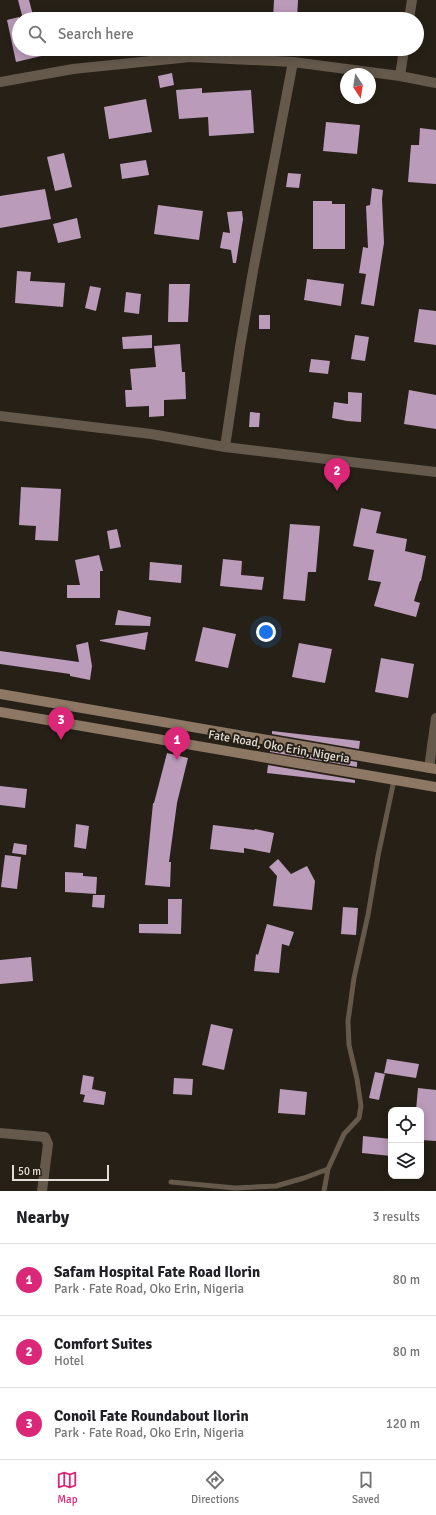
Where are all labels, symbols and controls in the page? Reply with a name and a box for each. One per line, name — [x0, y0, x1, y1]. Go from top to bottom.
search box — [12, 12, 424, 56]
icon: search — [26, 23, 48, 45]
text: Search here — [58, 25, 134, 43]
north arrow — [340, 68, 376, 104]
pin: 2 — [324, 458, 350, 491]
your location — [256, 622, 276, 642]
pin: 3 — [48, 707, 74, 740]
pin: 1 — [164, 727, 190, 760]
street label: Fate Road, Oko Erin, Nigeria — [207, 727, 351, 767]
map controls — [388, 1107, 424, 1179]
button: locate — [388, 1107, 424, 1143]
button: layers — [388, 1143, 424, 1179]
scale bar — [12, 1163, 109, 1182]
text: 50 m — [18, 1165, 41, 1178]
text: Nearby — [16, 1207, 69, 1228]
text: 3 results — [372, 1209, 420, 1225]
text: Safam Hospital Fate Road Ilorin — [54, 1263, 260, 1281]
text: 1 — [25, 1272, 33, 1288]
text: 80 m — [393, 1272, 420, 1288]
text: Park · Fate Road, Oko Erin, Nigeria — [54, 1281, 244, 1297]
text: Comfort Suites — [54, 1335, 152, 1353]
text: 2 — [25, 1344, 33, 1360]
text: 80 m — [393, 1344, 420, 1360]
text: Hotel — [54, 1353, 84, 1369]
text: Conoil Fate Roundabout Ilorin — [54, 1407, 249, 1425]
text: 3 — [25, 1416, 33, 1432]
text: 120 m — [386, 1416, 420, 1432]
text: Park · Fate Road, Oko Erin, Nigeria — [54, 1425, 244, 1441]
tab: Map — [56, 1469, 78, 1506]
tab: Directions — [191, 1469, 239, 1506]
tab: Saved — [352, 1469, 380, 1506]

